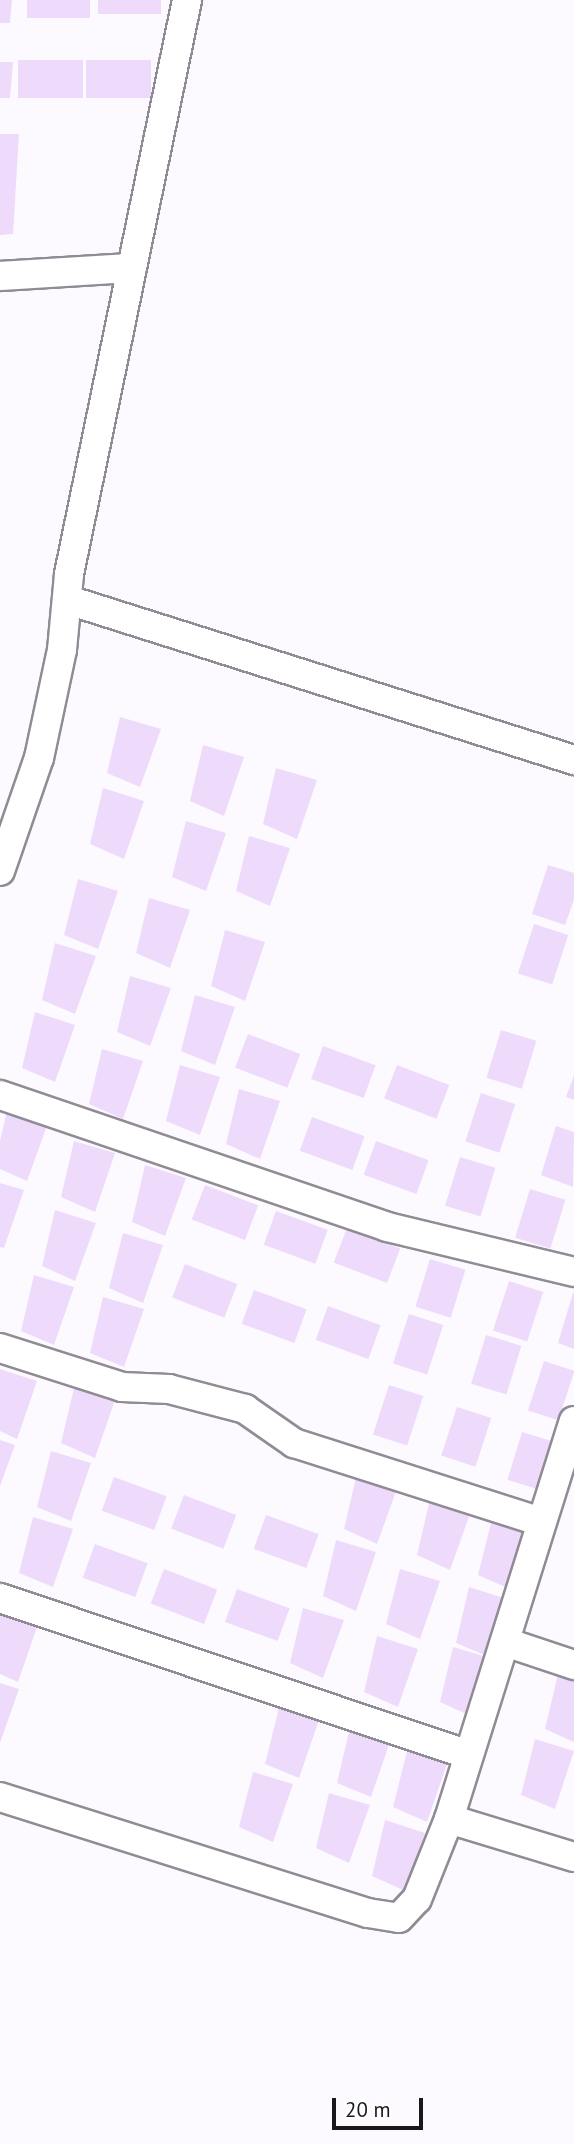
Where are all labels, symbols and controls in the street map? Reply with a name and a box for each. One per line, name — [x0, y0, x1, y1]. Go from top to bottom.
scale bar — [336, 2084, 427, 2128]
text: 20 m — [345, 2096, 391, 2123]

